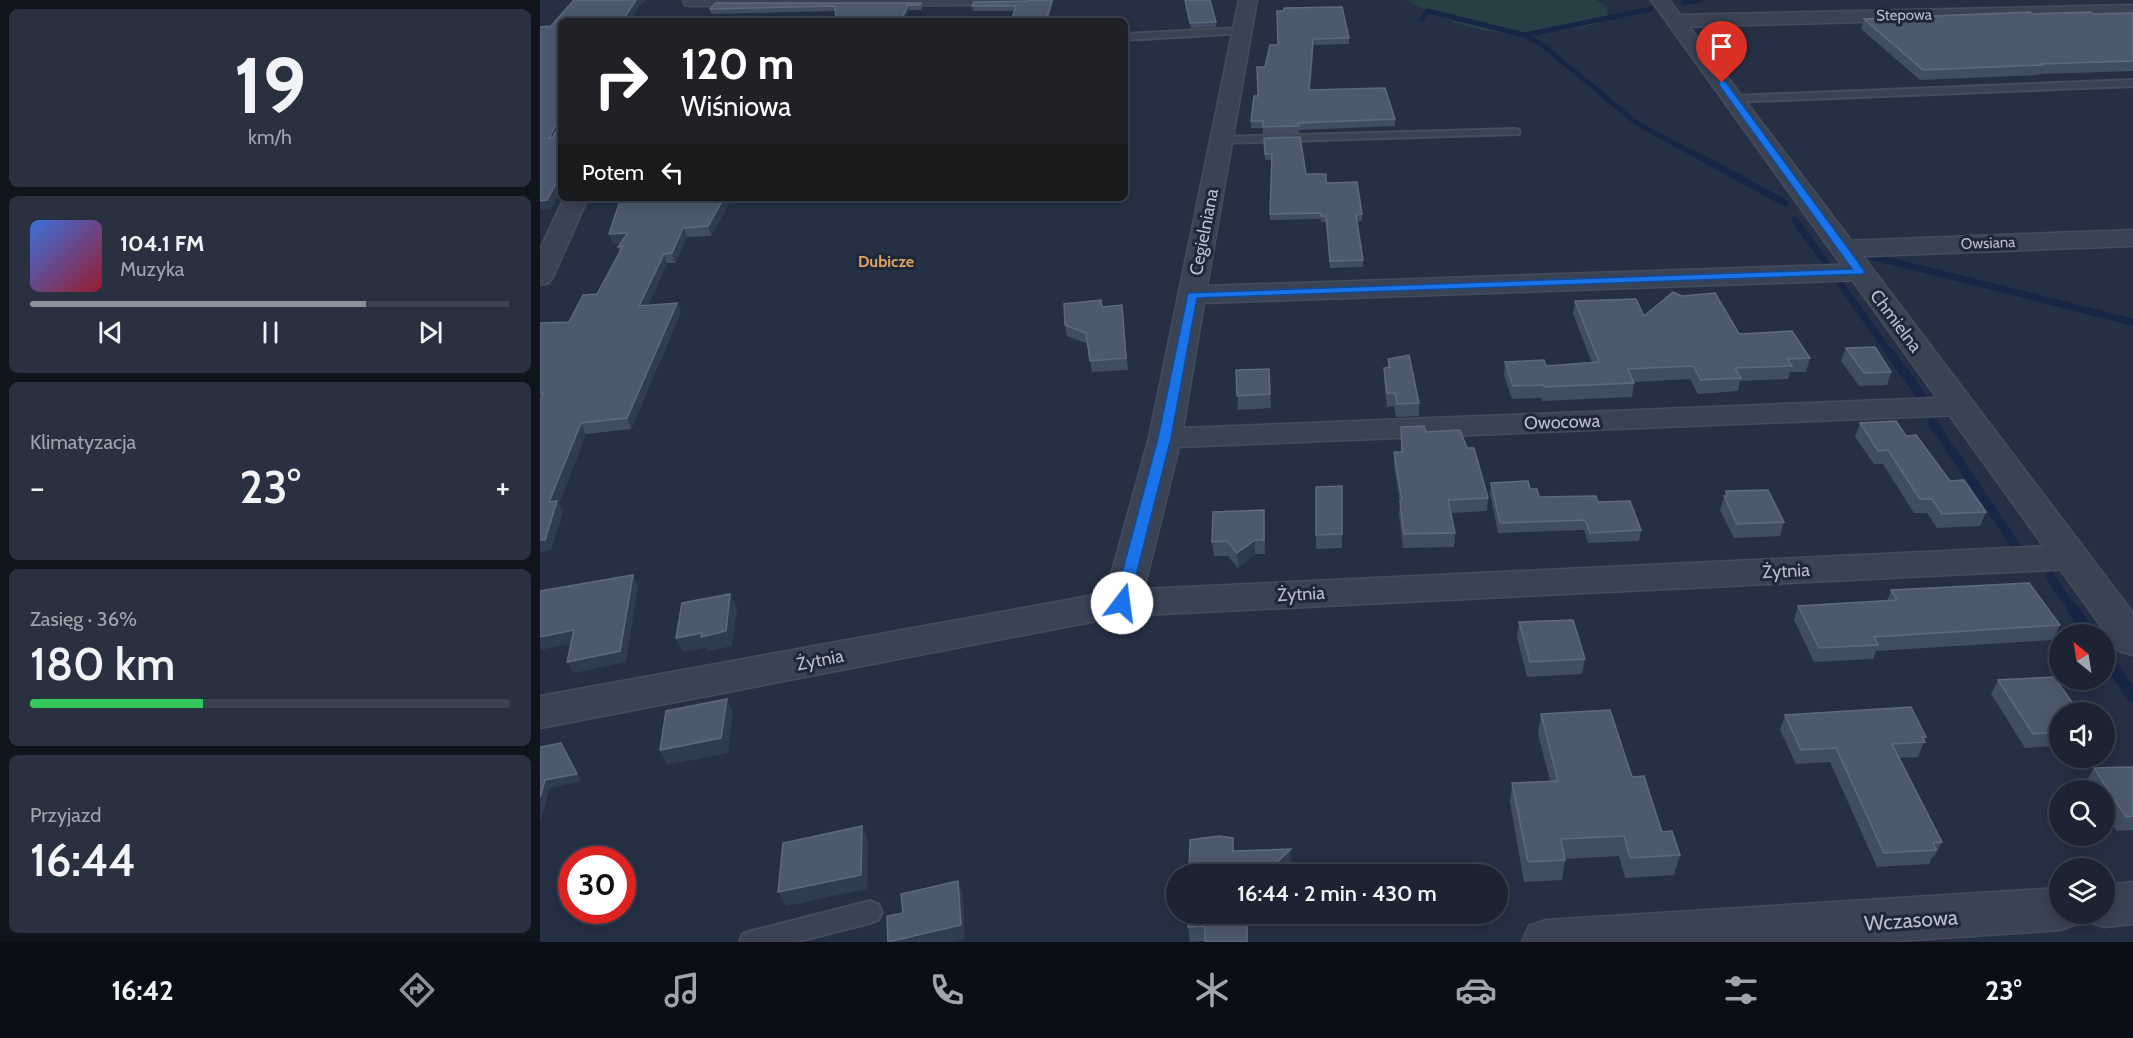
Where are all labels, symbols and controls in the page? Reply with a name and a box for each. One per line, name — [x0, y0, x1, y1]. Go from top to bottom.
street label: Stepowa — [1876, 6, 1933, 24]
pin — [1696, 21, 1747, 83]
icon: arrive — [1705, 30, 1738, 63]
text: 19 — [234, 38, 306, 133]
text: 120 m — [681, 38, 794, 90]
icon: right — [582, 42, 660, 120]
text: Wiśniowa — [681, 90, 791, 123]
text: km/h — [248, 125, 292, 149]
icon: left — [656, 156, 689, 189]
text: Potem — [582, 159, 644, 186]
street label: Cegielniana — [1185, 186, 1223, 277]
text: 104.1 FM — [120, 230, 204, 257]
street label: Owsiana — [1960, 233, 2016, 253]
district label: Dubicze — [858, 252, 914, 271]
text: Muzyka — [120, 257, 184, 281]
street label: Chmielna — [1865, 285, 1927, 357]
icon: previous — [94, 316, 127, 349]
icon: pause — [254, 316, 287, 349]
icon: next — [414, 316, 447, 349]
street label: Owocowa — [1524, 410, 1601, 434]
text: Klimatyzacja — [30, 430, 136, 454]
text: 23° — [239, 460, 301, 514]
text: − — [30, 467, 45, 507]
text: + — [495, 467, 510, 507]
street label: Żytnia — [1762, 559, 1811, 583]
position arrow — [1090, 571, 1154, 635]
street label: Żytnia — [1277, 582, 1326, 606]
text: Zasięg · 36% — [30, 607, 137, 631]
north arrow — [2049, 624, 2115, 690]
map controls — [2049, 624, 2115, 924]
text: 180 km — [30, 637, 175, 691]
street label: Żytnia — [795, 645, 846, 675]
button: sound — [2049, 702, 2115, 768]
button: search — [2049, 780, 2115, 846]
text: Przyjazd — [30, 803, 101, 827]
text: 16:44 — [30, 833, 136, 887]
speed limit sign: 30 — [558, 846, 636, 924]
button: layers — [2049, 858, 2115, 924]
text: 16:44 · 2 min · 430 m — [1237, 880, 1437, 907]
street label: Wczasowa — [1863, 904, 1959, 936]
icon: directions — [396, 969, 438, 1011]
icon: music — [661, 969, 703, 1011]
icon: phone — [926, 969, 968, 1011]
icon: climate — [1191, 969, 1233, 1011]
icon: car — [1455, 969, 1497, 1011]
icon: filters — [1720, 969, 1762, 1011]
text: 16:42 — [111, 974, 174, 1007]
text: 23° — [1985, 974, 2022, 1007]

